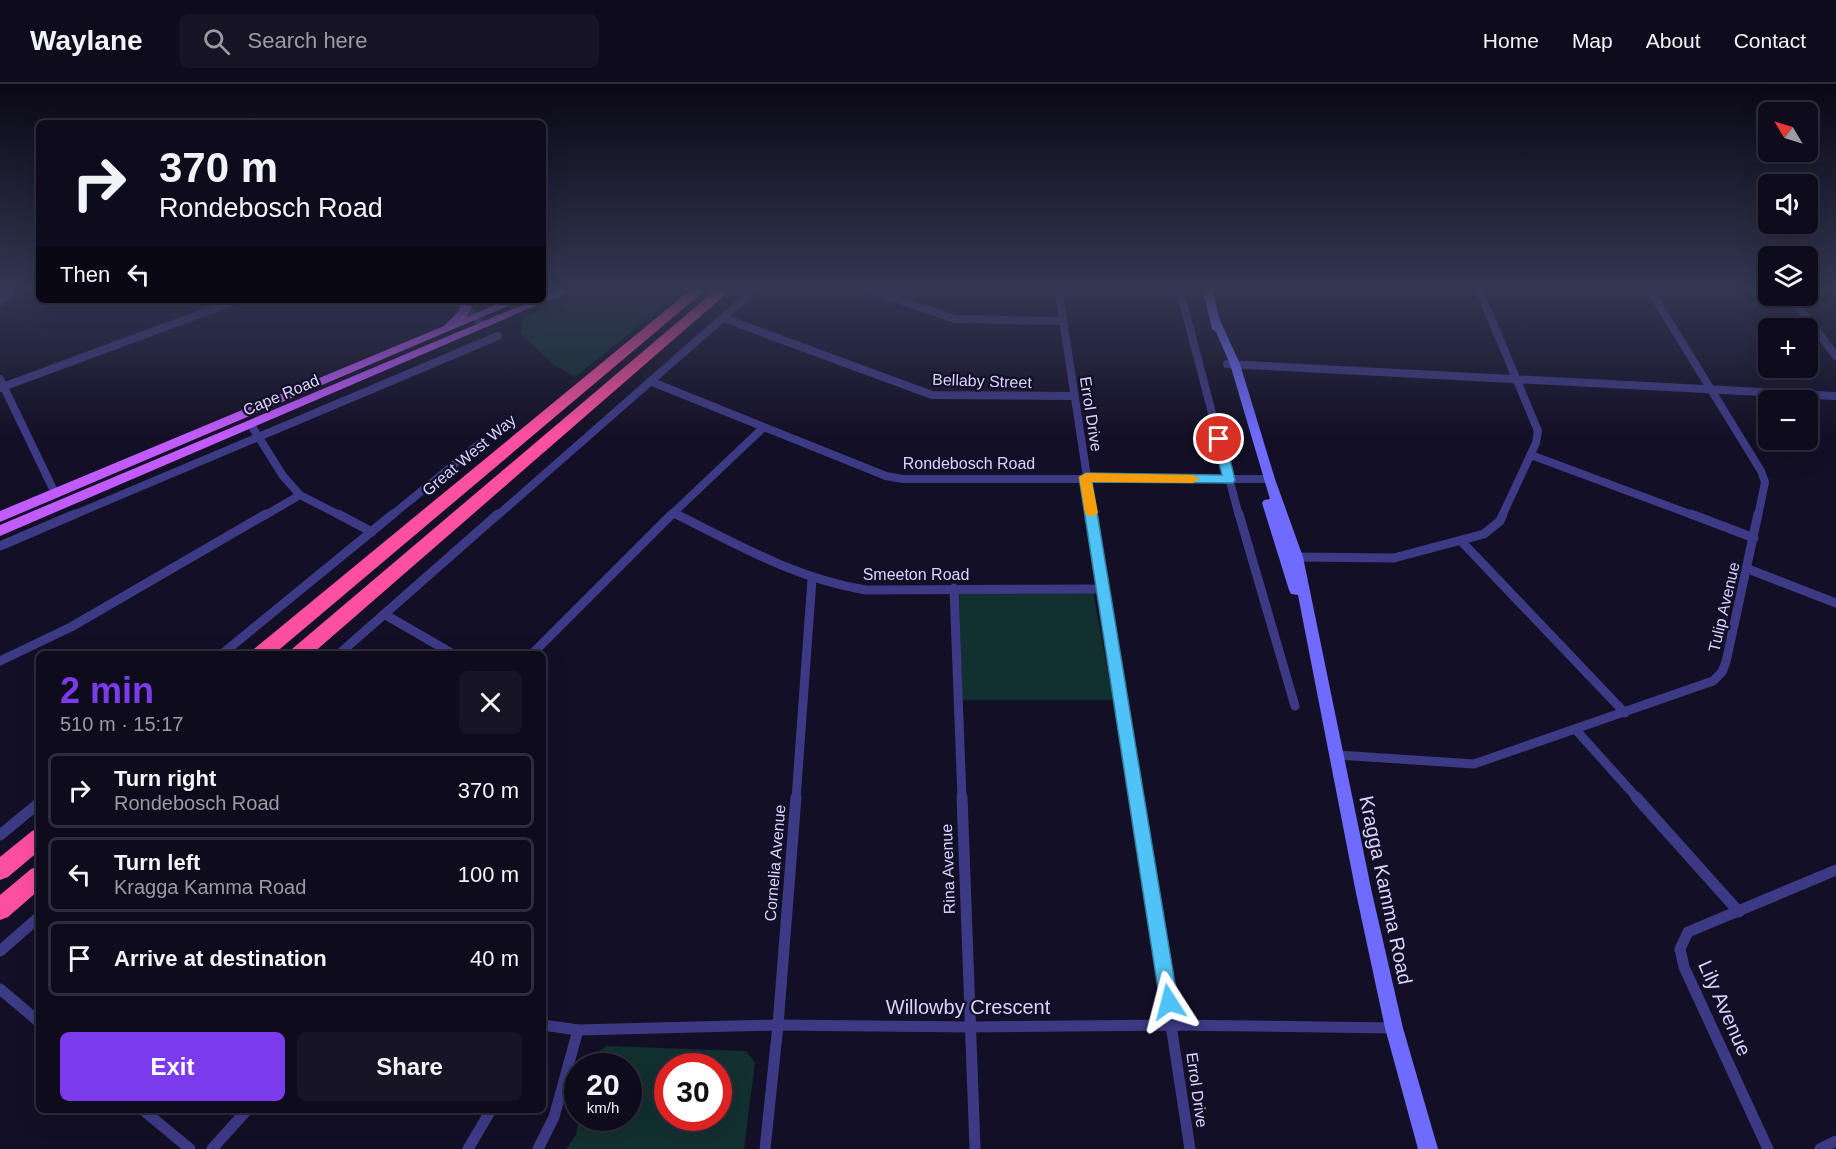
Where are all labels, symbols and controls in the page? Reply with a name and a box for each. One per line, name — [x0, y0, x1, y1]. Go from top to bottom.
search box — [179, 14, 599, 68]
text: Waylane — [30, 25, 143, 56]
icon: search — [200, 25, 233, 58]
text: Search here — [248, 28, 367, 53]
text: Home — [1483, 29, 1539, 52]
text: Map — [1572, 29, 1613, 52]
text: About — [1646, 29, 1701, 52]
text: Contact — [1734, 29, 1806, 52]
north arrow — [1758, 102, 1818, 162]
map controls — [1758, 102, 1818, 450]
icon: right — [60, 144, 138, 222]
text: 370 m — [159, 144, 278, 191]
button: sound — [1758, 174, 1818, 234]
text: Rondebosch Road — [159, 193, 383, 223]
button: layers — [1758, 246, 1818, 306]
icon: left — [122, 258, 155, 291]
text: Then — [60, 262, 110, 287]
button: + — [1758, 318, 1818, 378]
street label: Cape Road — [240, 371, 322, 419]
street label: Bellaby Street — [932, 371, 1033, 391]
street label: Errol Drive — [1077, 375, 1105, 453]
button: − — [1758, 390, 1818, 450]
street label: Great West Way — [419, 411, 519, 499]
pin — [1193, 413, 1244, 464]
icon: arrive — [1202, 422, 1235, 455]
street label: Rondebosch Road — [903, 455, 1035, 472]
street label: Tulip Avenue — [1705, 560, 1743, 654]
street label: Smeeton Road — [863, 566, 969, 583]
text: 2 min — [60, 670, 154, 711]
button: close — [459, 671, 522, 734]
text: 510 m · 15:17 — [60, 713, 183, 735]
text: Turn right — [114, 766, 216, 791]
icon: right — [63, 774, 96, 807]
text: 370 m — [458, 778, 519, 803]
text: Rondebosch Road — [114, 792, 280, 814]
street label: Kragga Kamma Road — [1355, 794, 1417, 986]
street label: Cornelia Avenue — [761, 804, 789, 922]
street label: Rina Avenue — [938, 823, 958, 914]
text: Turn left — [114, 850, 200, 875]
icon: left — [63, 858, 96, 891]
text: 100 m — [458, 862, 519, 887]
text: Kragga Kamma Road — [114, 876, 306, 898]
icon: arrive — [63, 942, 96, 975]
text: Arrive at destination — [114, 946, 327, 971]
text: 40 m — [470, 946, 519, 971]
street label: Lily Avenue — [1694, 957, 1756, 1059]
position arrow — [1137, 970, 1201, 1034]
street label: Willowby Crescent — [886, 996, 1051, 1018]
button: Exit — [60, 1032, 285, 1101]
button: Share — [297, 1032, 522, 1101]
street label: Errol Drive — [1183, 1051, 1211, 1129]
speed limit sign: 30 — [654, 1053, 732, 1131]
text: 20 — [586, 1068, 620, 1101]
text: km/h — [587, 1099, 619, 1116]

